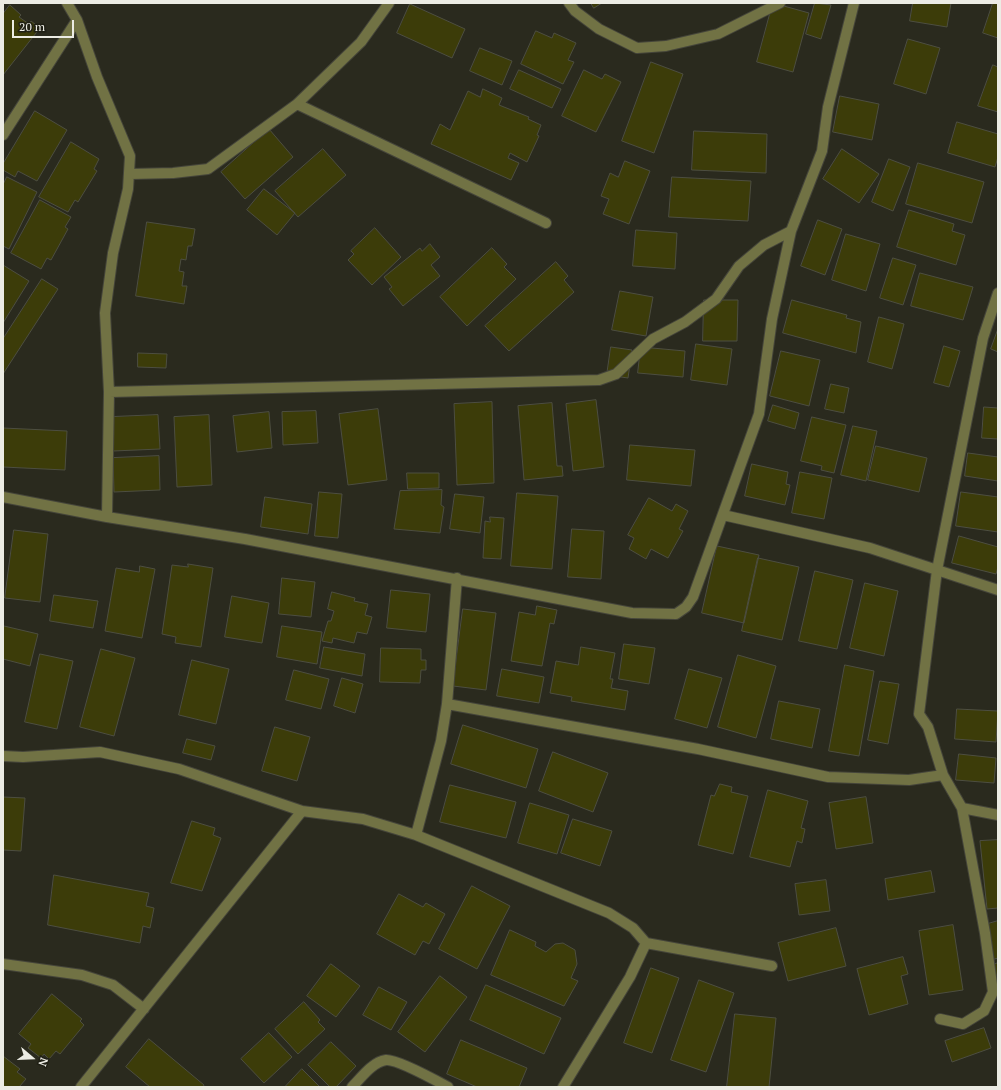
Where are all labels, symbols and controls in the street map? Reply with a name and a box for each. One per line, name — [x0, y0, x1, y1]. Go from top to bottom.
scale bar — [14, 12, 76, 38]
text: 20 m — [19, 19, 45, 34]
north arrow — [12, 1038, 52, 1078]
text: N — [35, 1056, 51, 1068]

